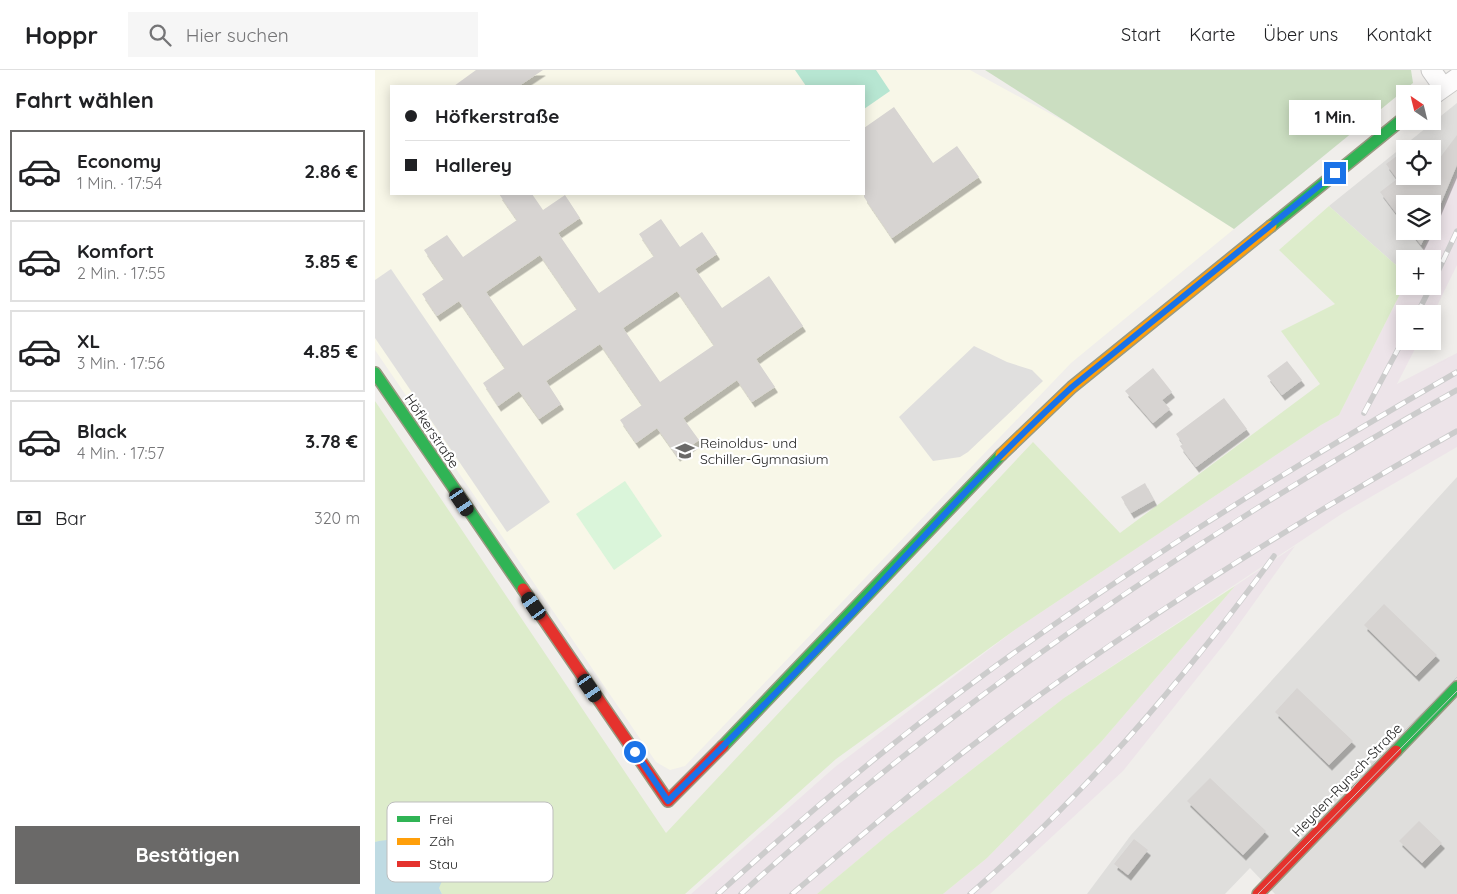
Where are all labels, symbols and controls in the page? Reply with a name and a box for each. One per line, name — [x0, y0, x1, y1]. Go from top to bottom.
search box — [128, 12, 478, 57]
text: Hoppr — [25, 20, 98, 50]
icon: search — [146, 21, 174, 49]
text: Hier suchen — [186, 23, 289, 47]
text: Start — [1121, 23, 1161, 46]
text: Karte — [1189, 23, 1235, 46]
text: Über uns — [1263, 23, 1338, 46]
text: Kontakt — [1366, 23, 1432, 46]
north arrow — [1396, 85, 1441, 130]
map controls — [1396, 85, 1441, 350]
text: Fahrt wählen — [15, 86, 154, 114]
callout: 1 Min. — [1289, 101, 1381, 136]
text: Höfkerstraße — [435, 104, 559, 128]
text: 1 Min. — [1314, 107, 1356, 127]
button: locate — [1396, 140, 1441, 185]
icon: car — [17, 149, 62, 194]
text: Economy — [77, 149, 161, 173]
text: Hallerey — [435, 153, 512, 177]
text: 2.86 € — [304, 159, 358, 183]
route end — [1324, 162, 1346, 184]
text: 1 Min. · 17:54 — [77, 173, 162, 193]
button: layers — [1396, 195, 1441, 240]
icon: car — [17, 239, 62, 284]
text: Komfort — [77, 239, 154, 263]
text: 3.85 € — [304, 249, 358, 273]
button: + — [1396, 250, 1441, 295]
text: 2 Min. · 17:55 — [77, 263, 165, 283]
button: − — [1396, 305, 1441, 350]
icon: car — [17, 329, 62, 374]
text: XL — [77, 329, 100, 353]
text: 4.85 € — [304, 339, 358, 363]
text: 3 Min. · 17:56 — [77, 353, 165, 373]
street label: Höfkerstraße — [401, 391, 463, 472]
icon: car — [17, 419, 62, 464]
text: Black — [77, 419, 127, 443]
text: 3.78 € — [305, 429, 358, 453]
place label: Reinoldus- und Schiller-Gymnasium — [700, 434, 828, 468]
school or university icon: Reinoldus- und Schiller-Gymnasium — [674, 440, 696, 462]
text: 4 Min. · 17:57 — [77, 443, 165, 463]
car — [447, 485, 476, 519]
icon: cash — [15, 504, 43, 532]
text: Bar — [55, 506, 86, 530]
text: 320 m — [314, 508, 360, 528]
car — [519, 589, 548, 623]
car — [575, 671, 604, 705]
street label: Heyden-Rynsch-Straße — [1288, 719, 1406, 841]
route start — [624, 741, 646, 763]
legend — [387, 802, 553, 882]
text: Frei — [429, 810, 453, 828]
button: Bestätigen — [15, 826, 360, 884]
text: Zäh — [429, 832, 454, 850]
text: Stau — [429, 855, 458, 873]

